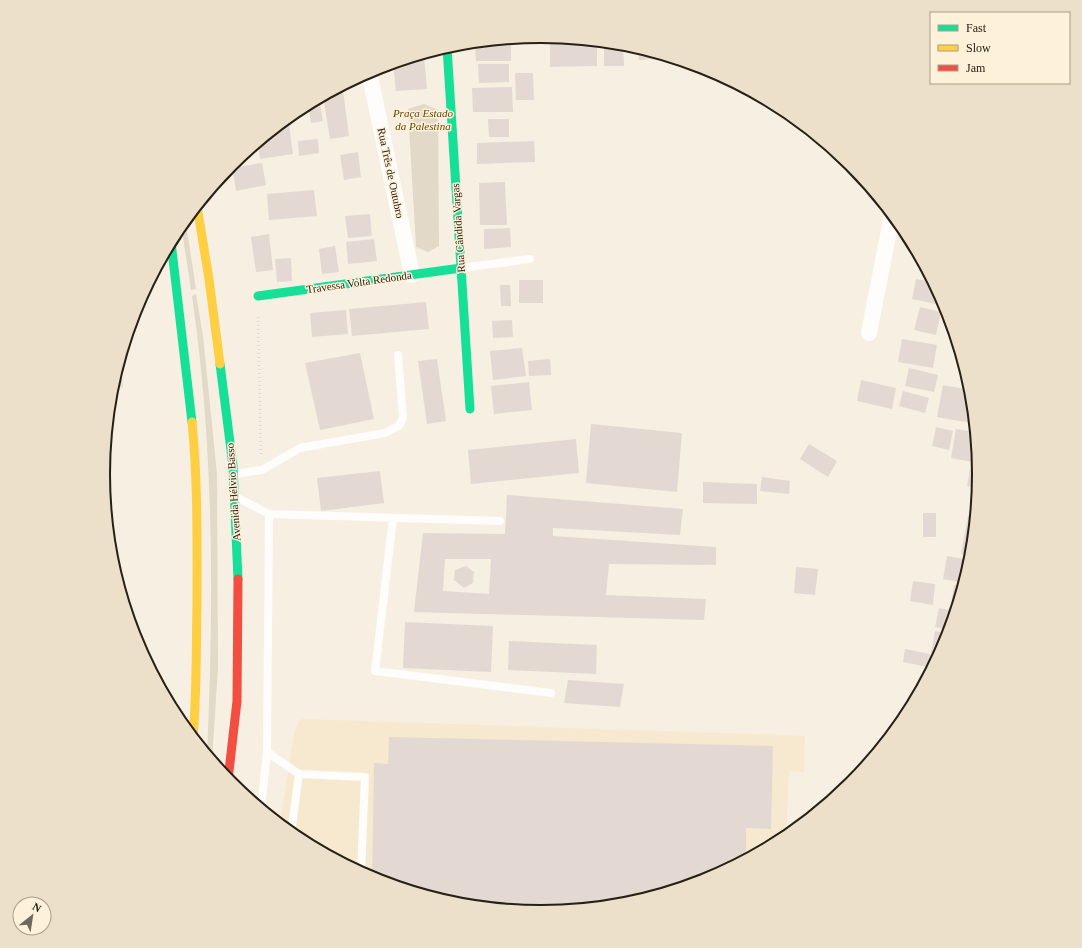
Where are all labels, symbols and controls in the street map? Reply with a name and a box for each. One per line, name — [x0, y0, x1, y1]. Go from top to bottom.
legend — [930, 12, 1070, 84]
text: Fast — [966, 21, 987, 35]
text: Slow — [966, 41, 991, 55]
text: Jam — [966, 61, 986, 75]
park label: Praça Estado da Palestina — [392, 107, 454, 132]
street label: Rua Três de Outubro — [376, 127, 407, 220]
street label: Rua Cândida Vargas — [449, 183, 467, 273]
street label: Travessa Volta Redonda — [306, 269, 412, 295]
street label: Avenida Hélvio Basso — [224, 442, 242, 541]
north arrow — [12, 896, 52, 936]
text: N — [31, 900, 43, 915]

